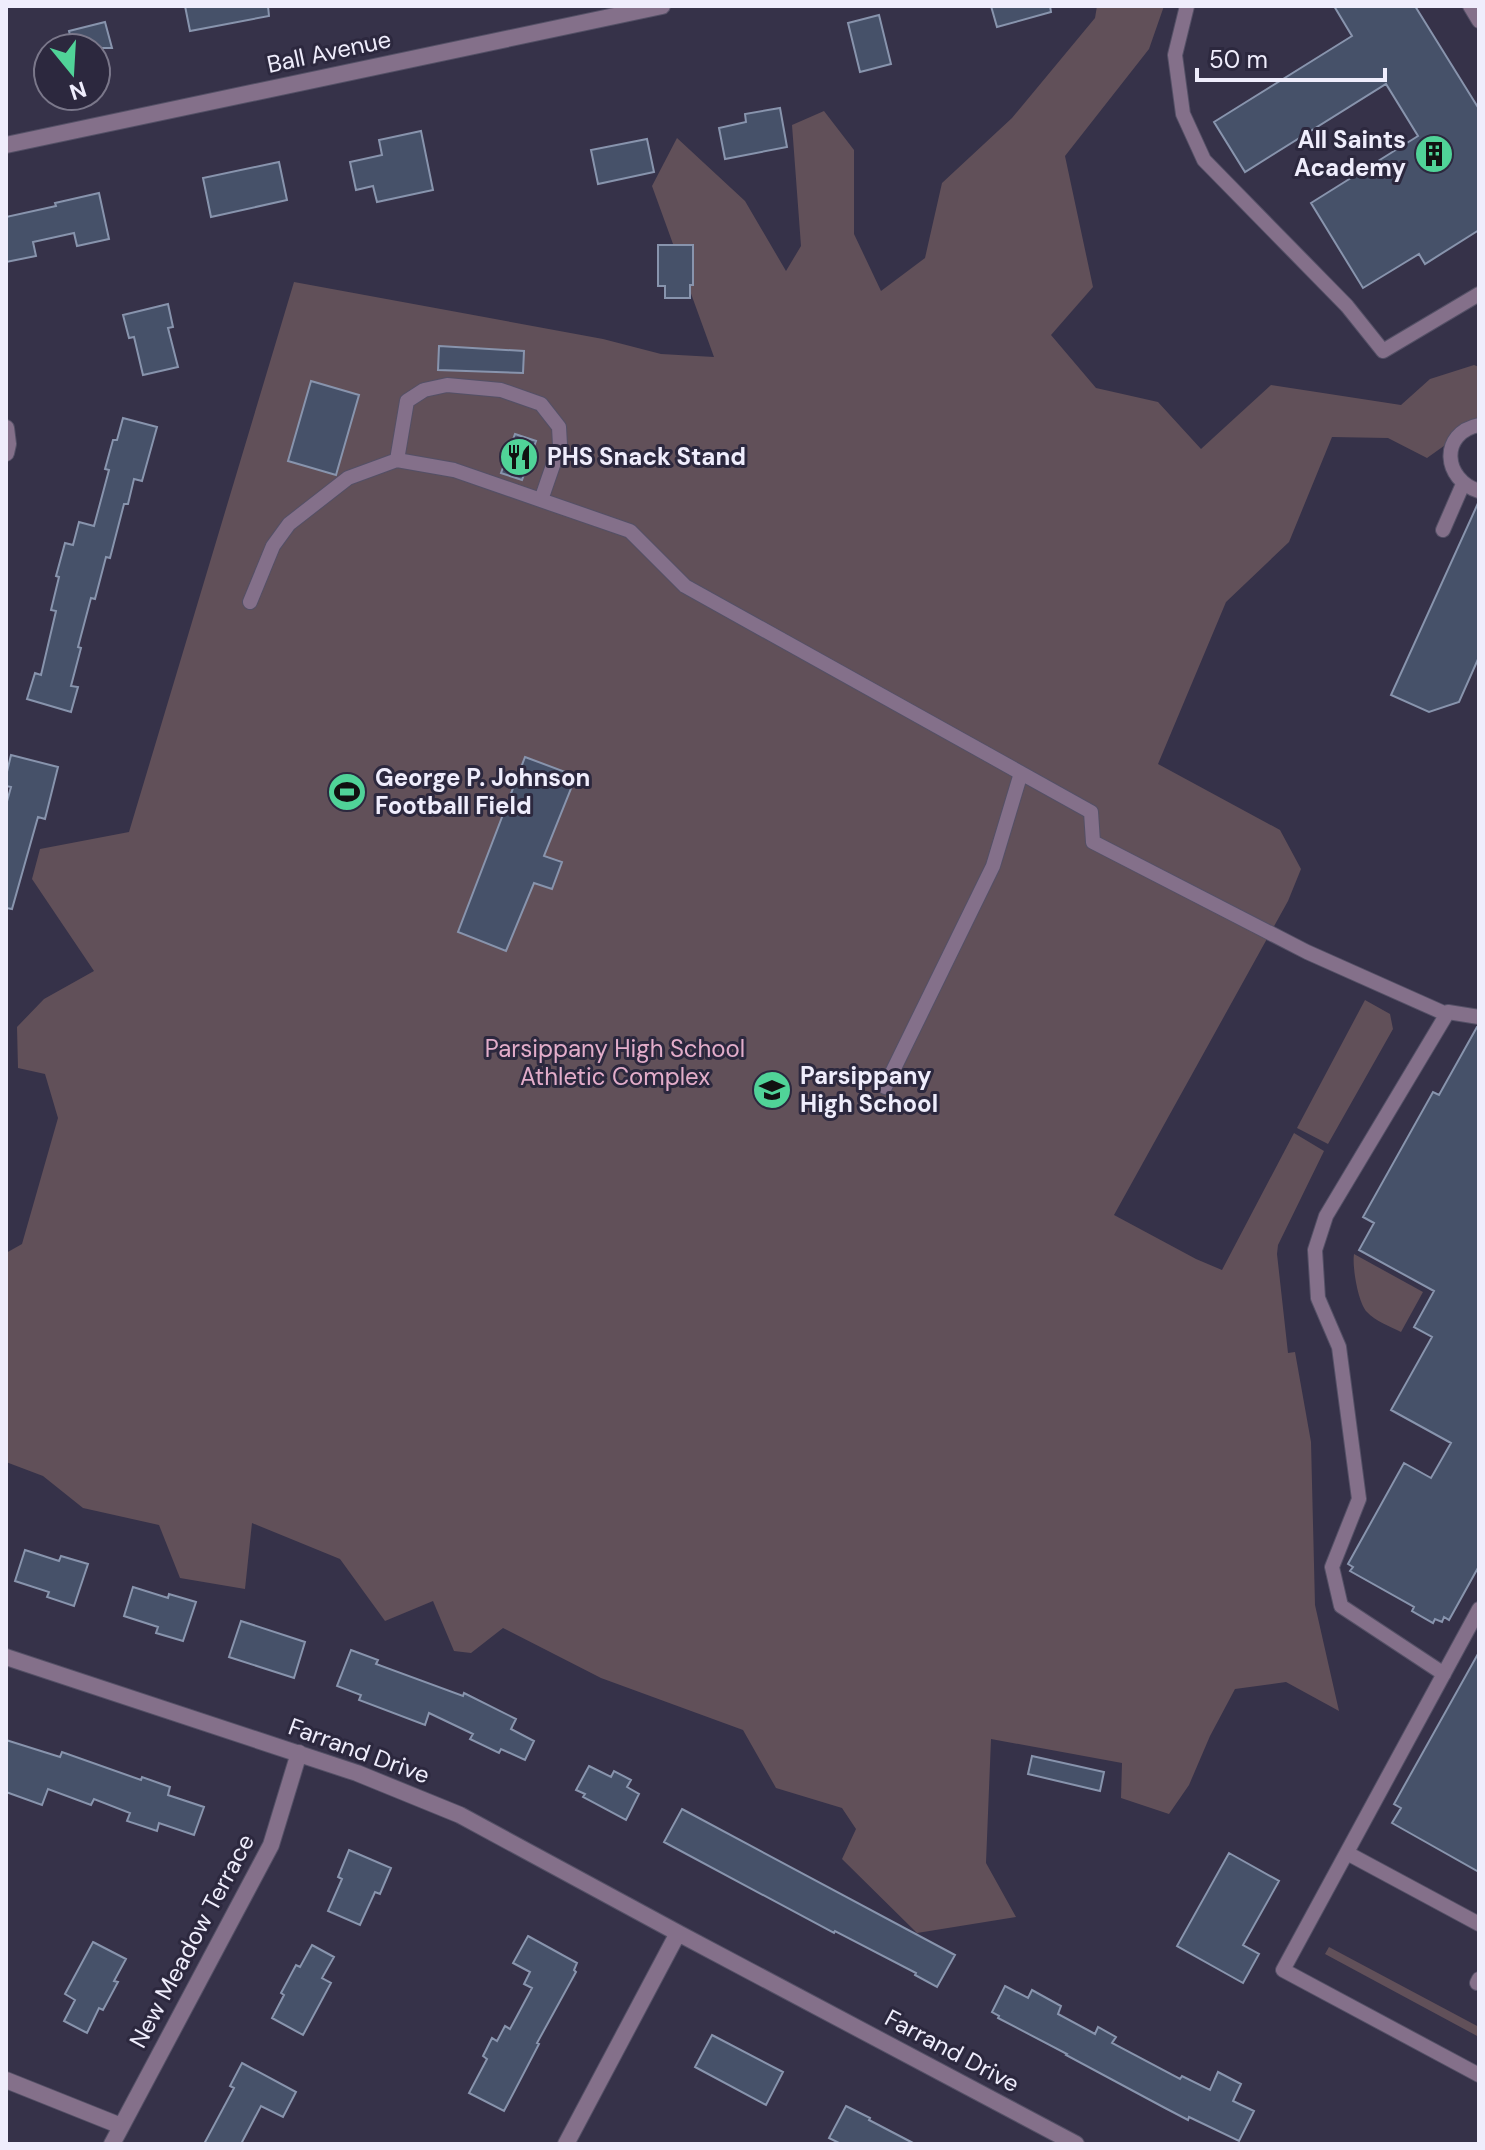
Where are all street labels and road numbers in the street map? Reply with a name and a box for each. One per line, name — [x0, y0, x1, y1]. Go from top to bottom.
street label: Ball Avenue — [264, 23, 394, 80]
street label: Farrand Drive — [284, 1711, 434, 1790]
street label: New Meadow Terrace — [122, 1828, 261, 2053]
street label: Farrand Drive — [880, 2002, 1025, 2099]

